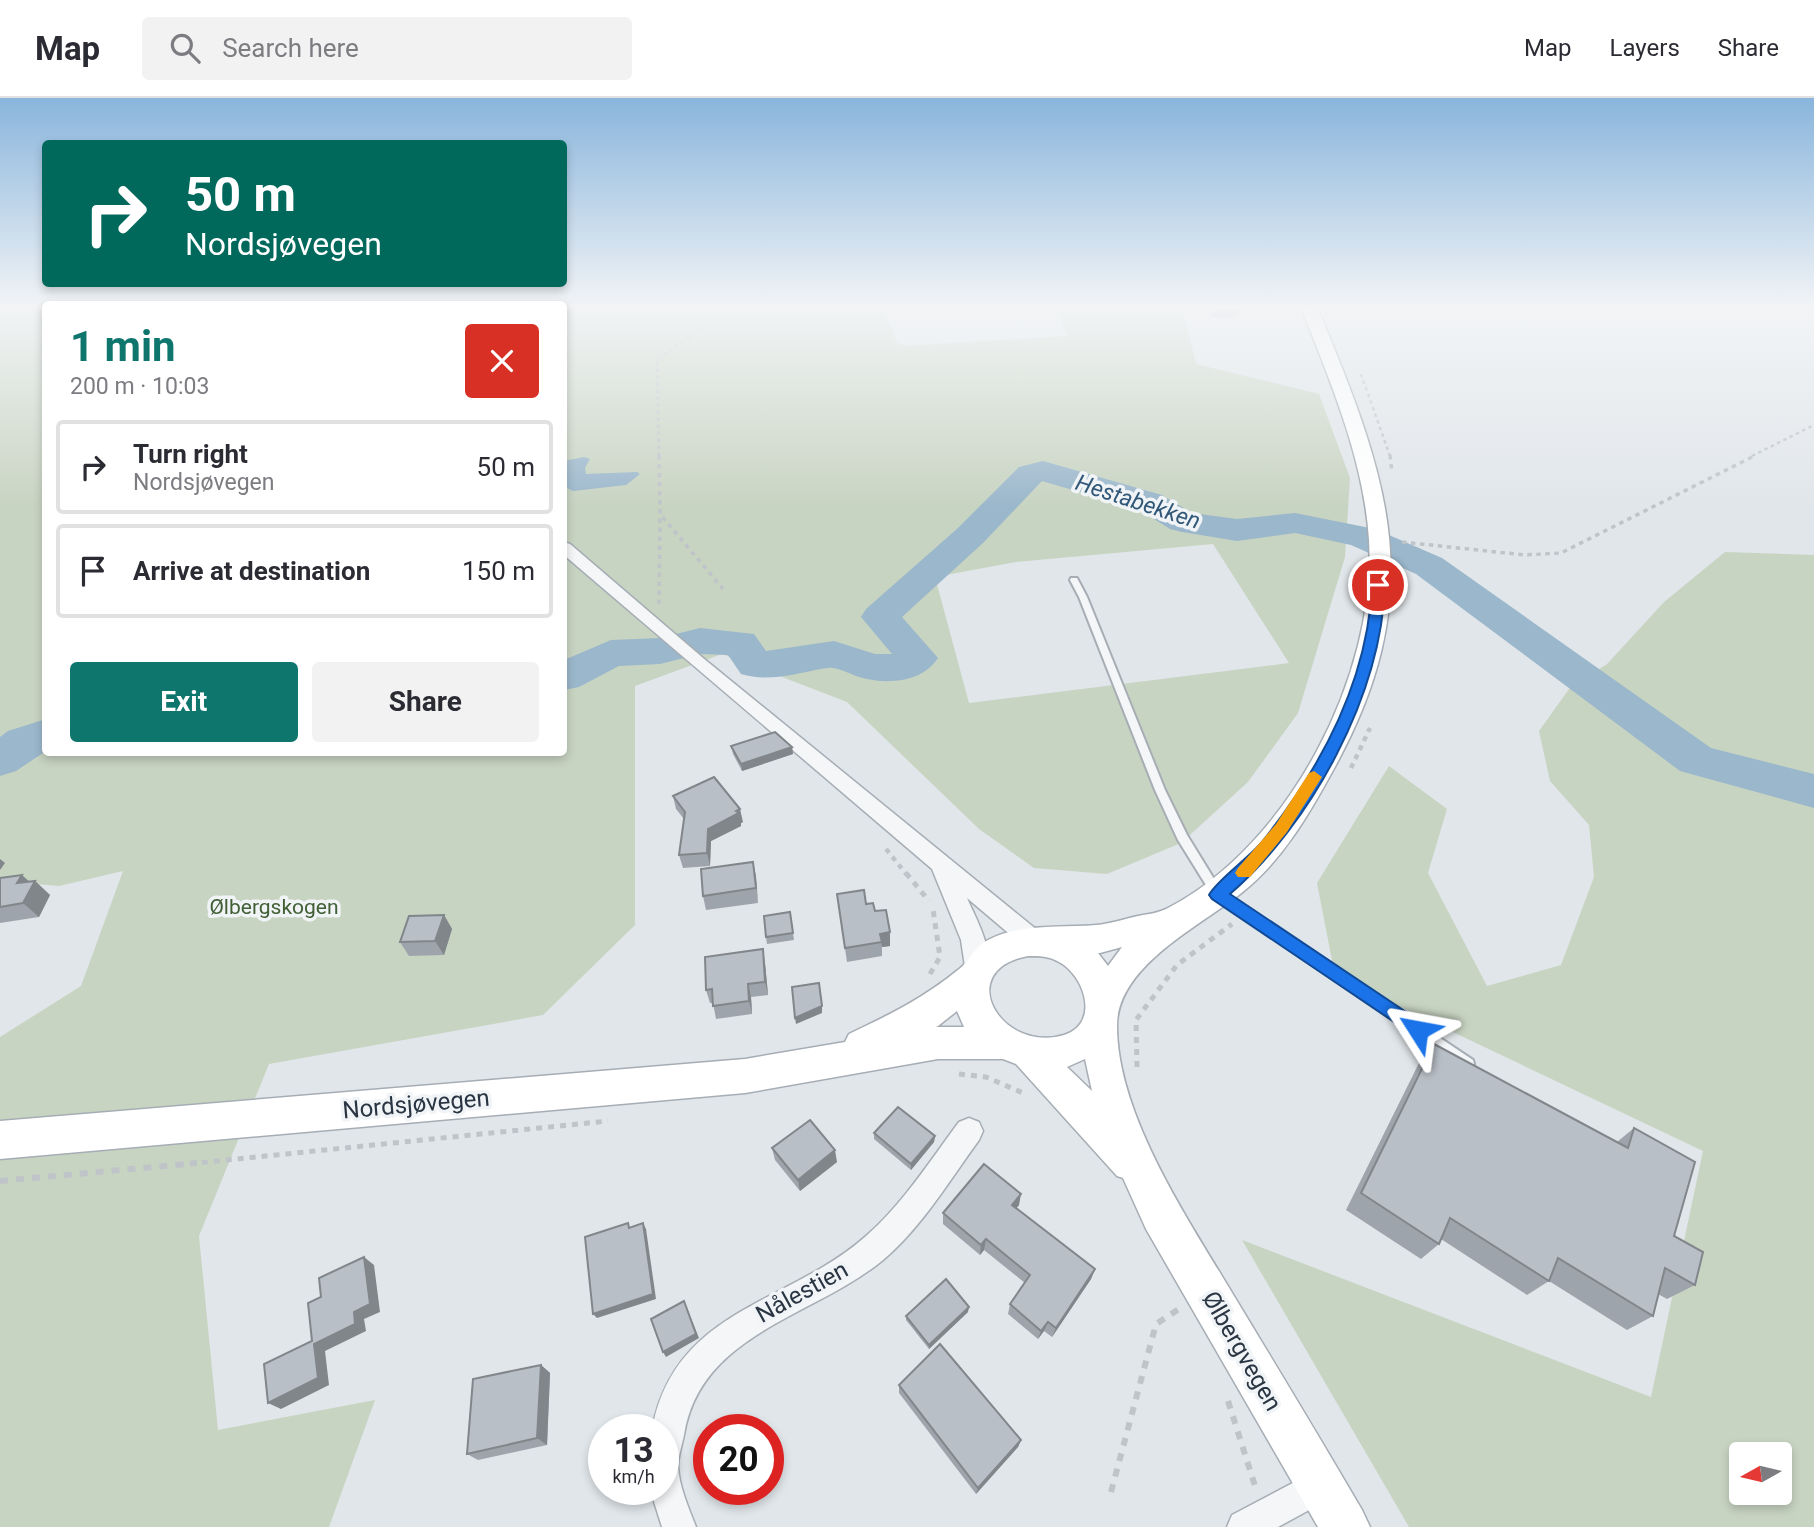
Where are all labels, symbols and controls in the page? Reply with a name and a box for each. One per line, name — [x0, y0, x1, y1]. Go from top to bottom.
search box — [142, 17, 632, 80]
text: Map — [35, 29, 100, 68]
icon: search — [166, 29, 204, 67]
text: Search here — [222, 33, 359, 63]
text: Map — [1524, 34, 1572, 62]
text: Layers — [1610, 34, 1680, 62]
text: Share — [1718, 34, 1779, 62]
text: 50 m — [185, 166, 296, 223]
icon: right — [70, 168, 161, 259]
text: Nordsjøvegen — [185, 225, 382, 263]
text: 1 min — [70, 322, 176, 371]
button: close — [465, 324, 539, 398]
text: 200 m · 10:03 — [70, 373, 209, 400]
text: Turn right — [133, 439, 248, 469]
icon: right — [74, 448, 112, 486]
text: 50 m — [477, 452, 535, 482]
text: Nordsjøvegen — [133, 469, 275, 496]
water label: Hestabekken — [1072, 469, 1204, 535]
icon: arrive — [74, 552, 112, 590]
pin — [1348, 555, 1408, 615]
text: Arrive at destination — [133, 556, 370, 586]
text: 150 m — [462, 556, 535, 586]
icon: arrive — [1359, 566, 1397, 604]
button: Exit — [70, 662, 298, 742]
button: Share — [312, 662, 539, 742]
park label: Ølbergskogen — [209, 895, 339, 919]
position arrow — [1381, 993, 1455, 1067]
street label: Nordsjøvegen — [341, 1084, 491, 1124]
street label: Nålestien — [751, 1255, 853, 1329]
street label: Ølbergvegen — [1196, 1286, 1288, 1416]
speed limit sign: 20 — [693, 1414, 784, 1505]
text: 13 — [613, 1430, 654, 1471]
north arrow — [1729, 1442, 1792, 1505]
map controls — [1729, 1442, 1792, 1505]
text: km/h — [612, 1466, 655, 1487]

